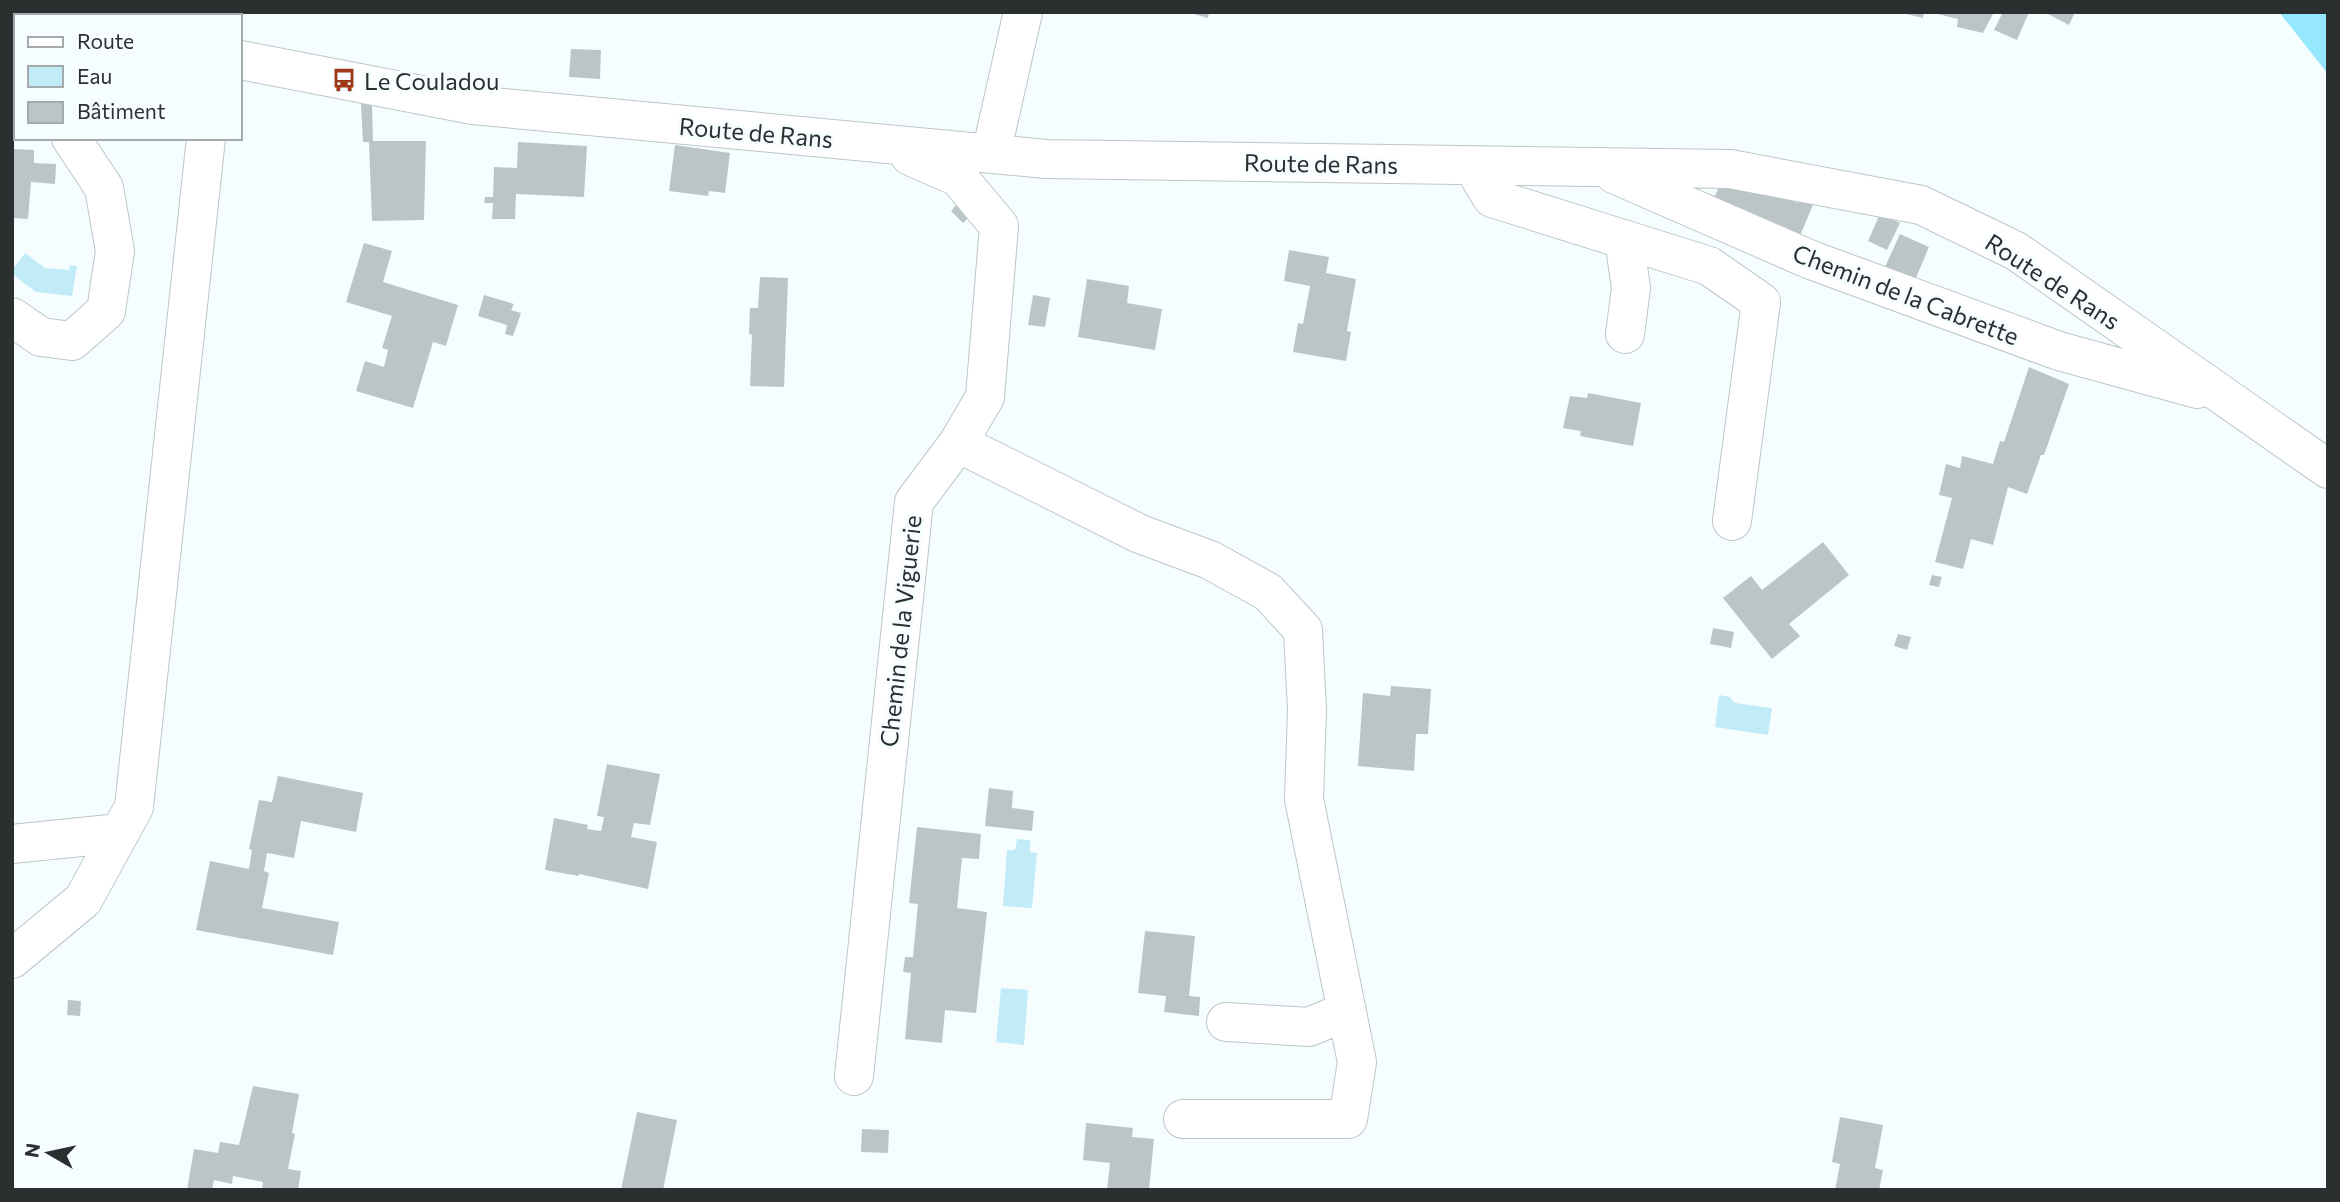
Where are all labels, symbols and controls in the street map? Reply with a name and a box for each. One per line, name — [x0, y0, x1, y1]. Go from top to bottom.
legend — [14, 14, 242, 140]
text: Route — [77, 28, 134, 53]
text: Eau — [77, 63, 112, 88]
bus stop icon: Le Couladou — [330, 66, 358, 94]
place label: Le Couladou — [364, 66, 499, 95]
text: Bâtiment — [77, 98, 166, 123]
street label: Route de Rans — [678, 111, 834, 153]
street label: Route de Rans — [1244, 147, 1398, 179]
street label: Route de Rans — [1980, 227, 2126, 335]
street label: Chemin de la Cabrette — [1789, 238, 2023, 350]
street label: Chemin de la Viguerie — [873, 514, 927, 748]
north arrow — [14, 1118, 84, 1188]
text: N — [19, 1141, 44, 1159]

